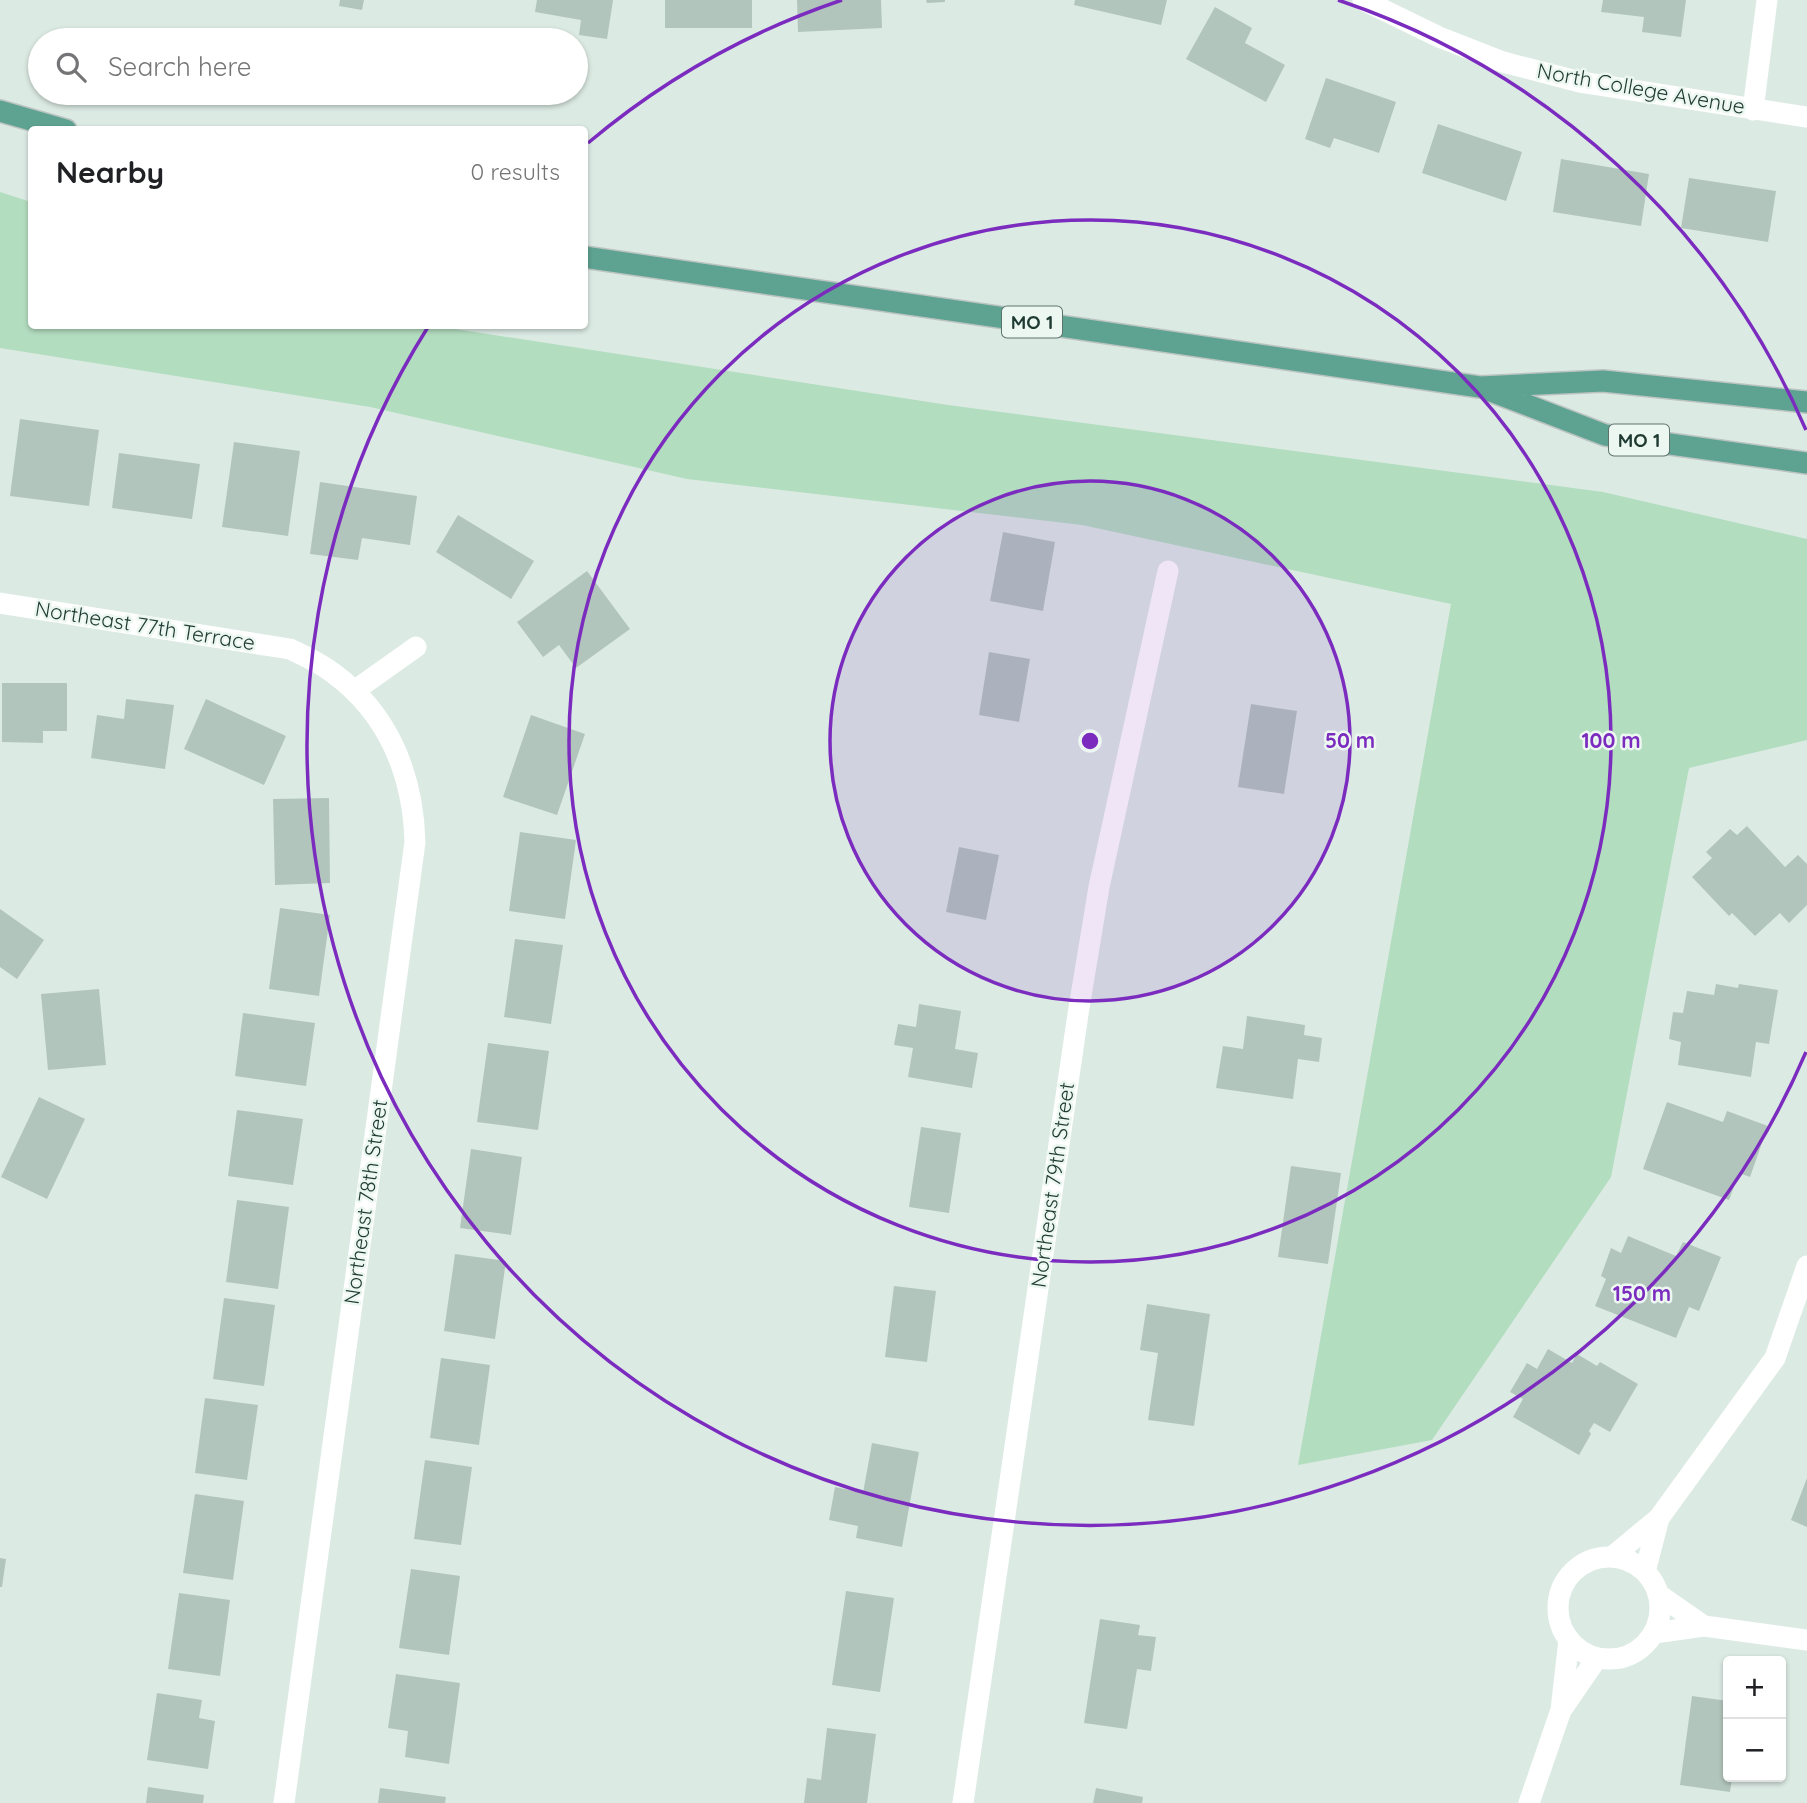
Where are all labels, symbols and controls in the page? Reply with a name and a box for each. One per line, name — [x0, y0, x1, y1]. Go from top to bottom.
search box — [28, 28, 588, 105]
icon: search — [52, 48, 90, 86]
text: Search here — [108, 50, 252, 83]
street label: North College Avenue — [1535, 57, 1747, 119]
text: Nearby — [56, 153, 164, 191]
text: 0 results — [471, 157, 560, 186]
road number: MO 1 — [1002, 306, 1062, 338]
road number: MO 1 — [1609, 424, 1669, 456]
street label: Northeast 77th Terrace — [33, 595, 257, 655]
text: 50 m — [1325, 727, 1375, 753]
text: 100 m — [1581, 727, 1641, 753]
centre of rings — [1078, 729, 1102, 753]
street label: Northeast 79th Street — [1025, 1080, 1079, 1289]
street label: Northeast 78th Street — [338, 1098, 392, 1306]
text: 150 m — [1613, 1280, 1671, 1306]
map controls — [1723, 1656, 1786, 1782]
button: + — [1723, 1656, 1786, 1719]
button: − — [1723, 1719, 1786, 1782]

